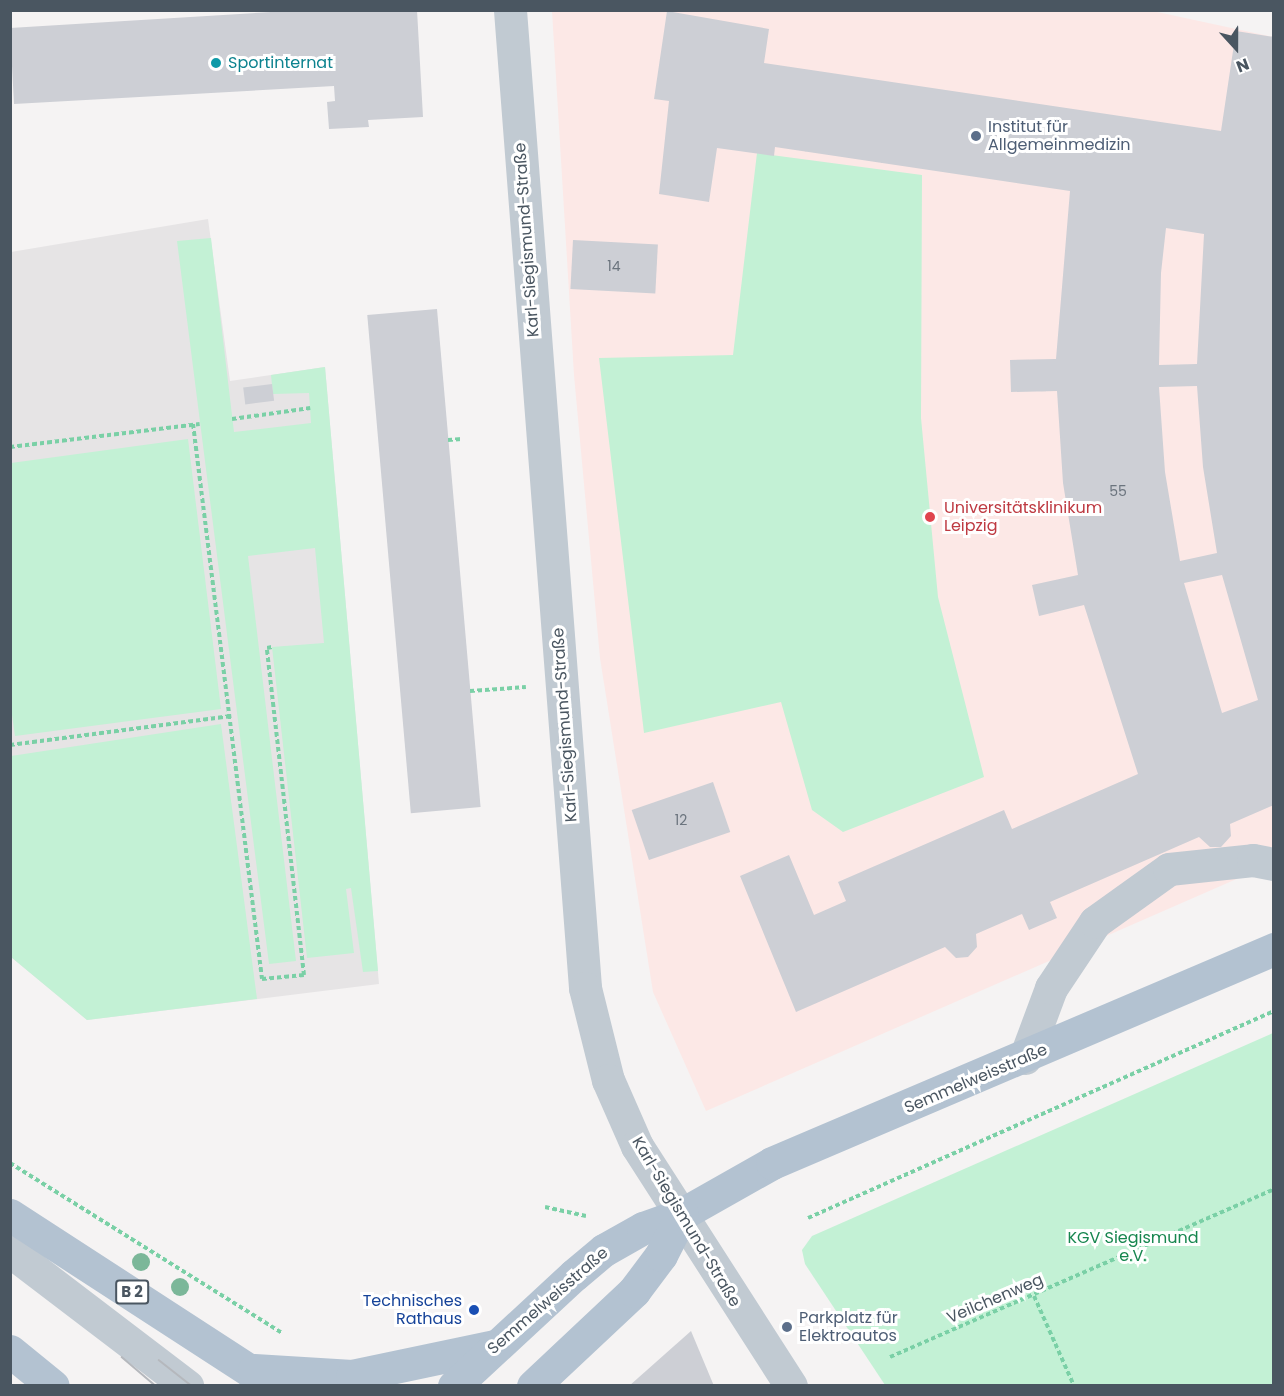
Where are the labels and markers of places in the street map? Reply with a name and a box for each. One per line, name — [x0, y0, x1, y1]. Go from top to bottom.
place label: Sportinternat — [228, 53, 333, 73]
marker: Sportinternat — [209, 56, 223, 70]
place label: Institut für Allgemeinmedizin — [988, 117, 1131, 155]
marker: Institut für Allgemeinmedizin — [969, 129, 983, 143]
place label: Universitätsklinikum Leipzig — [944, 498, 1102, 536]
marker: Universitätsklinikum Leipzig — [921, 508, 939, 526]
place label: Technisches Rathaus — [363, 1291, 462, 1329]
marker: Technisches Rathaus — [467, 1303, 481, 1317]
place label: Parkplatz für Elektroautos — [799, 1308, 898, 1346]
marker: Parkplatz für Elektroautos — [780, 1320, 794, 1334]

